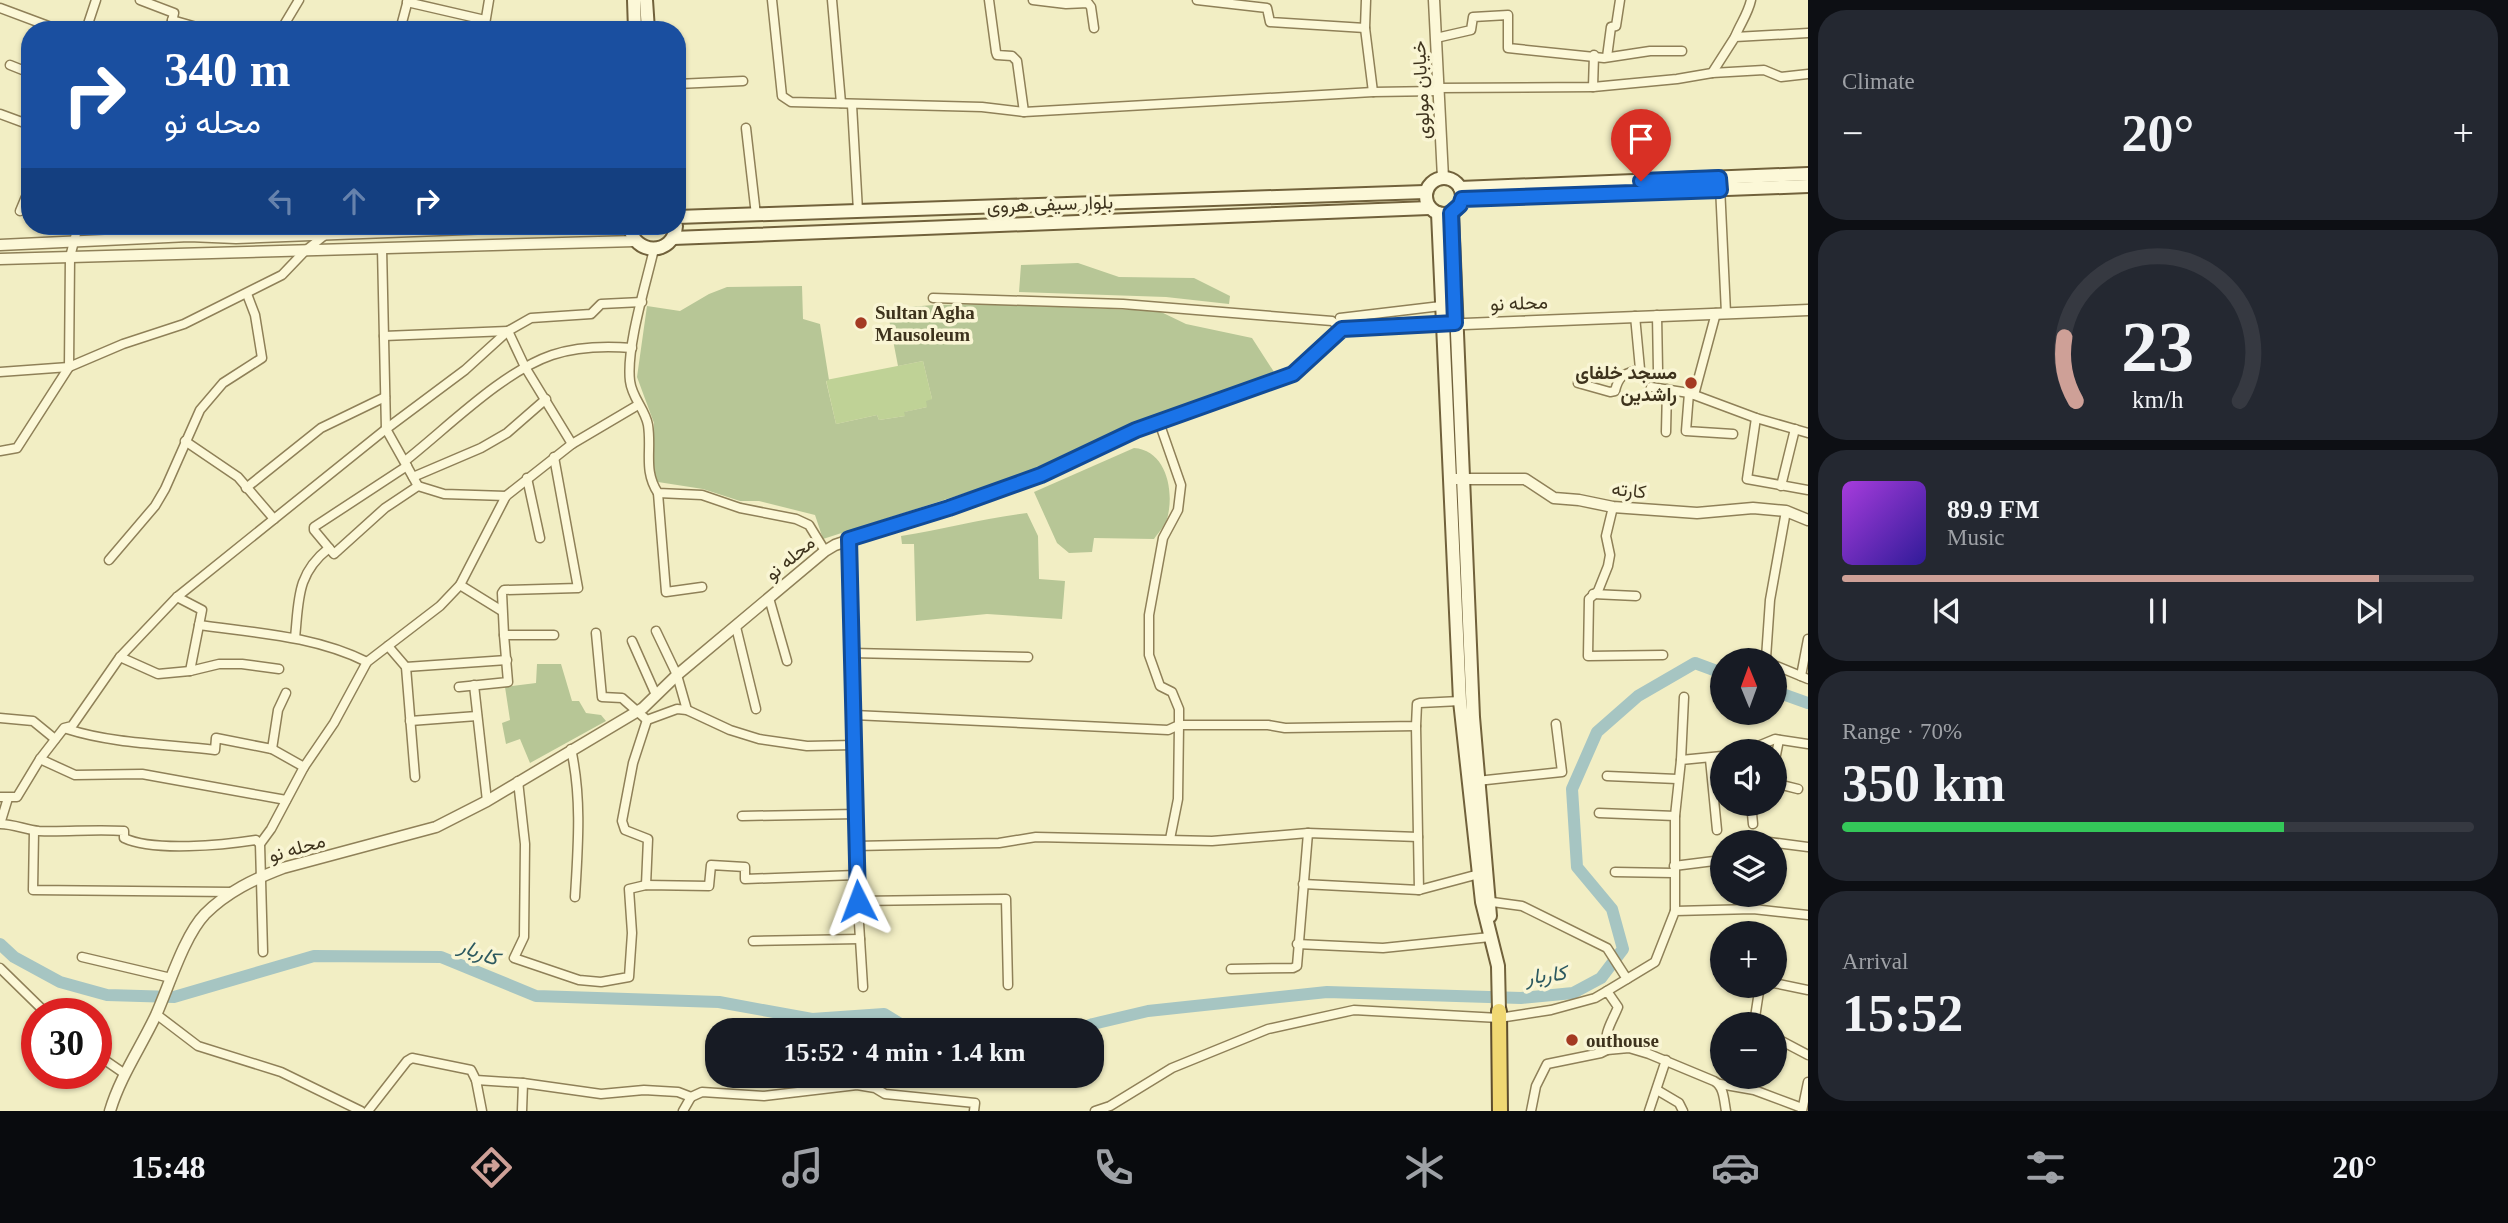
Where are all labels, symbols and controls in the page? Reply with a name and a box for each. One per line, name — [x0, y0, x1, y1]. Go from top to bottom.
street label: خیابان مولوی — [1408, 40, 1435, 140]
text: 340 m — [164, 42, 291, 97]
icon: right — [49, 49, 140, 140]
text: Climate — [1842, 69, 1915, 94]
text: محله نو — [164, 104, 261, 140]
text: 20° — [2122, 105, 2194, 162]
pin — [1611, 109, 1671, 181]
text: − — [1842, 112, 1863, 154]
text: + — [2453, 112, 2474, 154]
icon: arrive — [1622, 120, 1660, 158]
icon: left — [262, 182, 300, 220]
icon: ahead — [335, 182, 373, 220]
icon: right — [408, 182, 446, 220]
street label: بلوار سیفی هروی — [987, 191, 1114, 218]
street label: محله نو — [1490, 292, 1548, 315]
place label: Sultan Agha Mausoleum — [875, 302, 975, 345]
text: 23 — [2122, 307, 2194, 388]
marker: Sultan Agha Mausoleum — [853, 315, 869, 331]
place label: مسجد خلفای راشدین — [1575, 362, 1677, 407]
marker: مسجد خلفای راشدین — [1683, 375, 1699, 391]
text: km/h — [2132, 386, 2184, 413]
street label: کارته — [1611, 478, 1647, 503]
text: 89.9 FM — [1947, 495, 2039, 524]
text: Music — [1947, 525, 2005, 550]
street label: محله نو — [761, 531, 819, 585]
icon: previous — [1928, 592, 1966, 630]
icon: pause — [2139, 592, 2177, 630]
icon: next — [2350, 592, 2388, 630]
north arrow — [1710, 648, 1787, 724]
map controls — [1710, 648, 1787, 1089]
text: Range · 70% — [1842, 719, 1962, 744]
button: sound — [1710, 739, 1787, 816]
text: 350 km — [1842, 755, 2005, 812]
street label: محله نو — [266, 830, 328, 867]
button: layers — [1710, 830, 1787, 907]
position arrow — [821, 864, 895, 938]
button: + — [1710, 921, 1787, 998]
water label: کاربار — [454, 933, 506, 973]
text: Arrival — [1842, 949, 1908, 974]
water label: کاربار — [1523, 960, 1571, 991]
text: 15:52 — [1842, 985, 1963, 1042]
speed limit sign: 30 — [21, 998, 112, 1089]
button: − — [1710, 1012, 1787, 1089]
place label: outhouse — [1586, 1030, 1659, 1051]
marker: outhouse — [1564, 1032, 1580, 1048]
text: 15:52 · 4 min · 1.4 km — [784, 1038, 1025, 1067]
icon: directions — [467, 1143, 516, 1192]
icon: music — [778, 1143, 827, 1192]
icon: phone — [1089, 1143, 1138, 1192]
icon: climate — [1400, 1143, 1449, 1192]
icon: car — [1711, 1143, 1760, 1192]
icon: filters — [2021, 1143, 2070, 1192]
text: 15:48 — [131, 1149, 206, 1185]
text: 20° — [2332, 1149, 2377, 1185]

